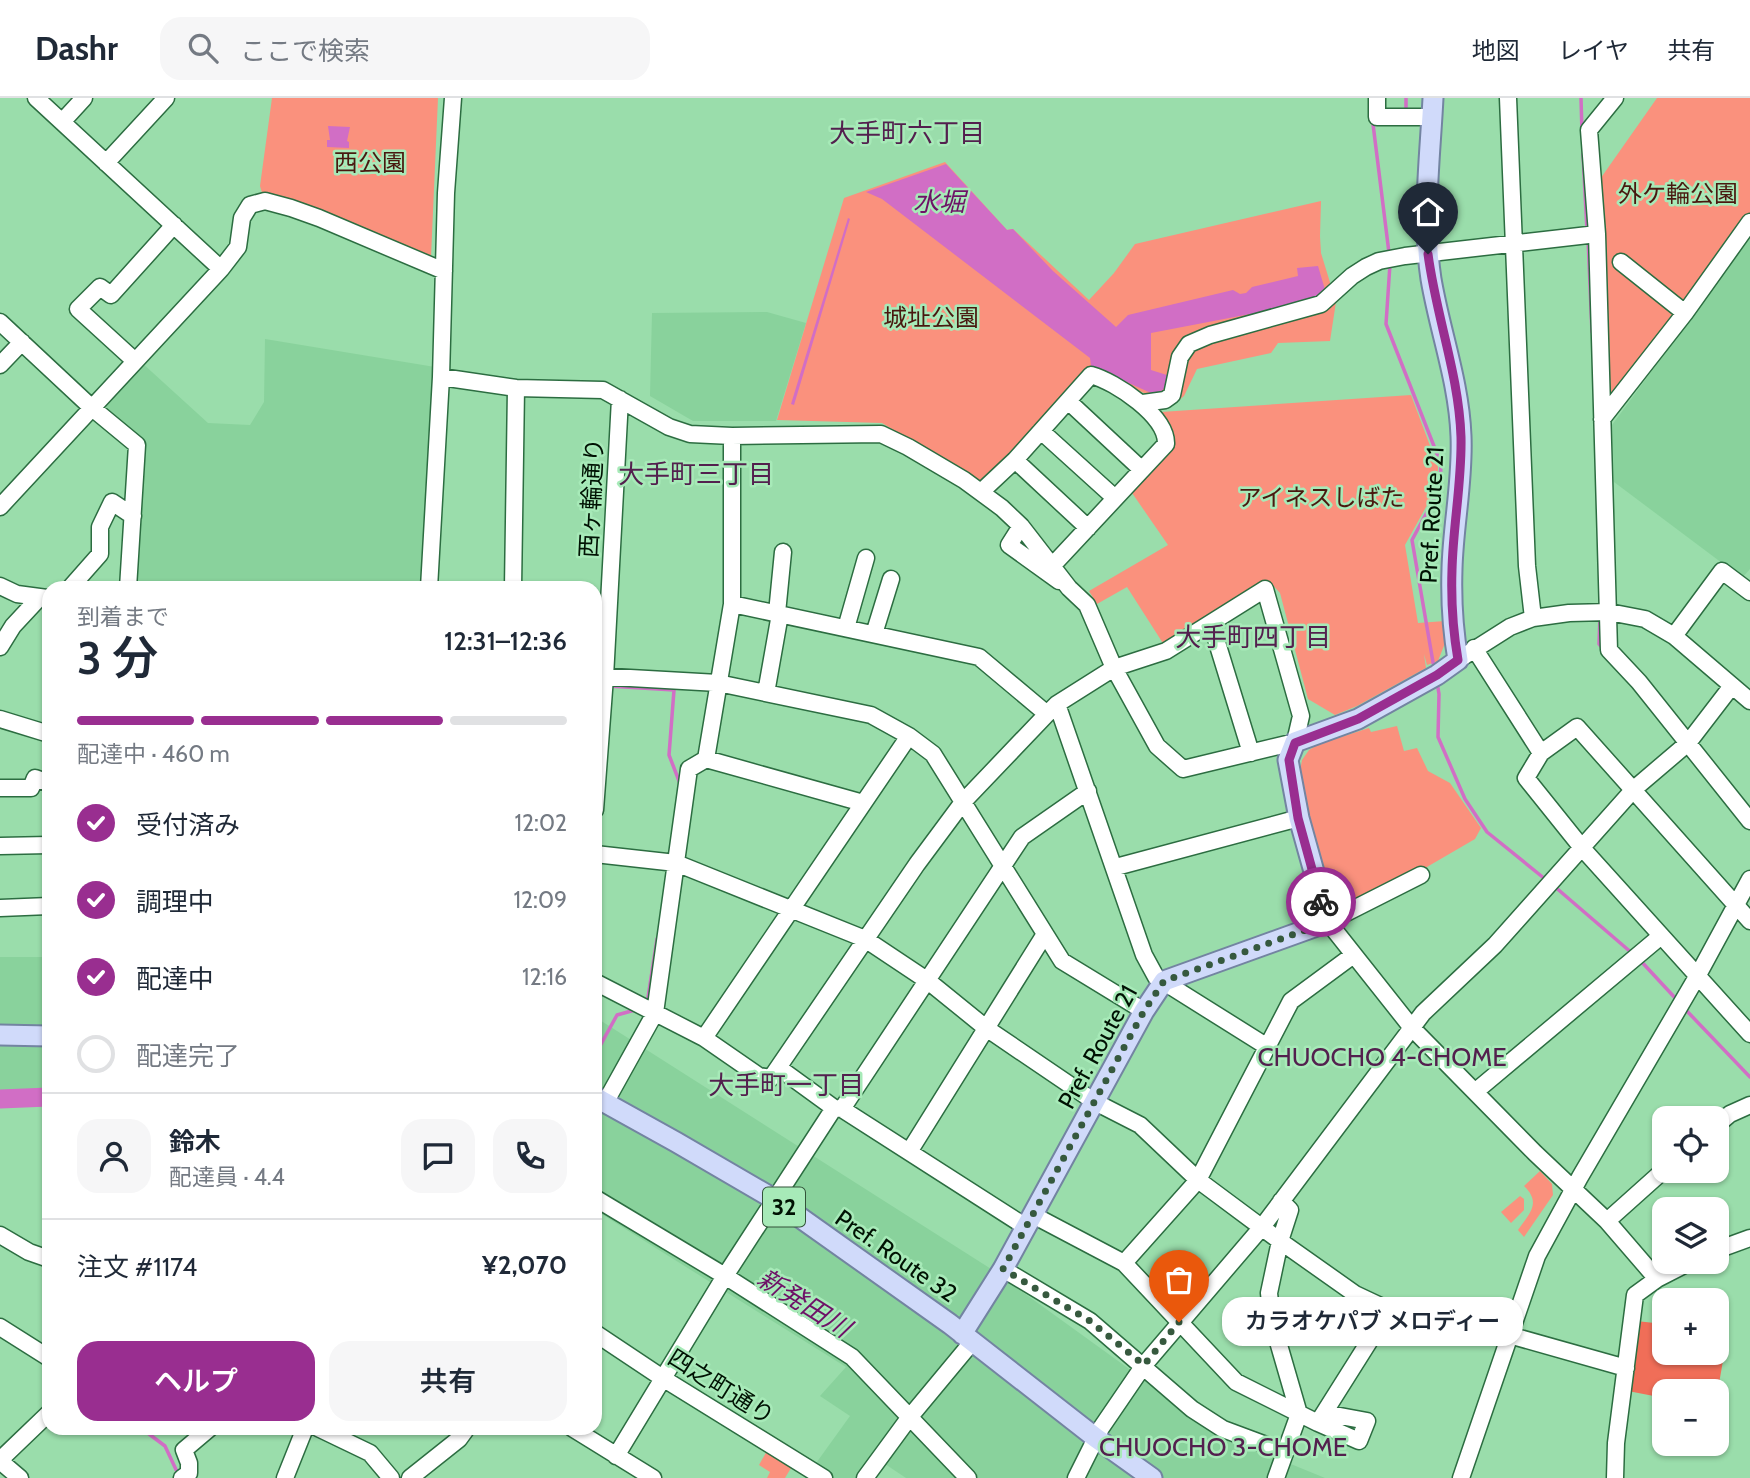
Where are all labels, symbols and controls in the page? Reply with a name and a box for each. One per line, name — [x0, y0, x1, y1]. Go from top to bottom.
search box — [160, 17, 650, 80]
text: Dashr — [35, 28, 118, 68]
icon: search — [184, 29, 222, 67]
text: ここで検索 — [240, 35, 370, 67]
text: 地図 — [1472, 36, 1520, 65]
text: レイヤ — [1558, 36, 1629, 65]
text: 共有 — [1667, 36, 1715, 65]
district label: 大手町六丁目 — [829, 117, 985, 149]
park label: 西公園 — [334, 148, 406, 177]
park label: 外ケ輪公園 — [1618, 179, 1738, 208]
pin — [1398, 182, 1458, 254]
water label: 水堀 — [913, 186, 969, 218]
icon: home — [1409, 193, 1447, 231]
park label: 城址公園 — [883, 303, 979, 332]
street label: 西ヶ輪通り — [574, 437, 609, 559]
street label: Pref. Route 21 — [1413, 446, 1450, 584]
district label: 大手町三丁目 — [618, 458, 774, 490]
park label: アイネスしばた — [1238, 483, 1404, 512]
text: 到着まで — [77, 603, 169, 631]
district label: 大手町四丁目 — [1175, 621, 1331, 653]
text: 12:31–12:36 — [444, 625, 567, 657]
text: 3 分 — [77, 630, 158, 686]
text: 配達中 · 460 m — [77, 740, 230, 768]
icon: check — [77, 804, 115, 842]
text: 受付済み — [136, 809, 240, 841]
text: 12:02 — [515, 809, 567, 837]
courier — [1286, 867, 1356, 937]
icon: check — [77, 881, 115, 919]
icon: bike — [1302, 883, 1340, 921]
text: 調理中 — [136, 886, 214, 918]
text: 12:09 — [514, 886, 567, 914]
icon: check — [77, 958, 115, 996]
text: 配達中 — [136, 963, 214, 995]
text: 12:16 — [522, 963, 567, 991]
street label: Pref. Route 21 — [1052, 980, 1143, 1114]
text: 配達完了 — [136, 1040, 240, 1072]
district label: CHUOCHO 4-CHOME — [1257, 1041, 1507, 1073]
district label: 大手町一丁目 — [708, 1069, 864, 1101]
map controls — [1652, 1106, 1729, 1456]
button: locate — [1652, 1106, 1729, 1183]
button: person — [77, 1119, 151, 1193]
button: chat — [401, 1119, 475, 1193]
button: phone — [493, 1119, 567, 1193]
text: 鈴木 — [169, 1126, 221, 1158]
text: 配達員 · 4.4 — [169, 1163, 285, 1191]
road number: 32 — [763, 1188, 805, 1226]
button: layers — [1652, 1197, 1729, 1274]
street label: Pref. Route 32 — [830, 1203, 963, 1308]
text: ¥2,070 — [482, 1249, 567, 1281]
pin — [1149, 1250, 1209, 1322]
text: 注文 #1174 — [77, 1251, 197, 1283]
icon: bag — [1160, 1261, 1198, 1299]
water label: 新発田川 — [751, 1262, 859, 1346]
button: + — [1652, 1288, 1729, 1365]
callout: カラオケパブ メロディー — [1221, 1298, 1522, 1346]
text: カラオケパブ メロディー — [1245, 1307, 1500, 1335]
button: ヘルプ — [77, 1341, 315, 1421]
button: 共有 — [329, 1341, 567, 1421]
street label: 四之町通り — [663, 1342, 780, 1431]
button: − — [1652, 1379, 1729, 1456]
district label: CHUOCHO 3-CHOME — [1099, 1431, 1347, 1463]

